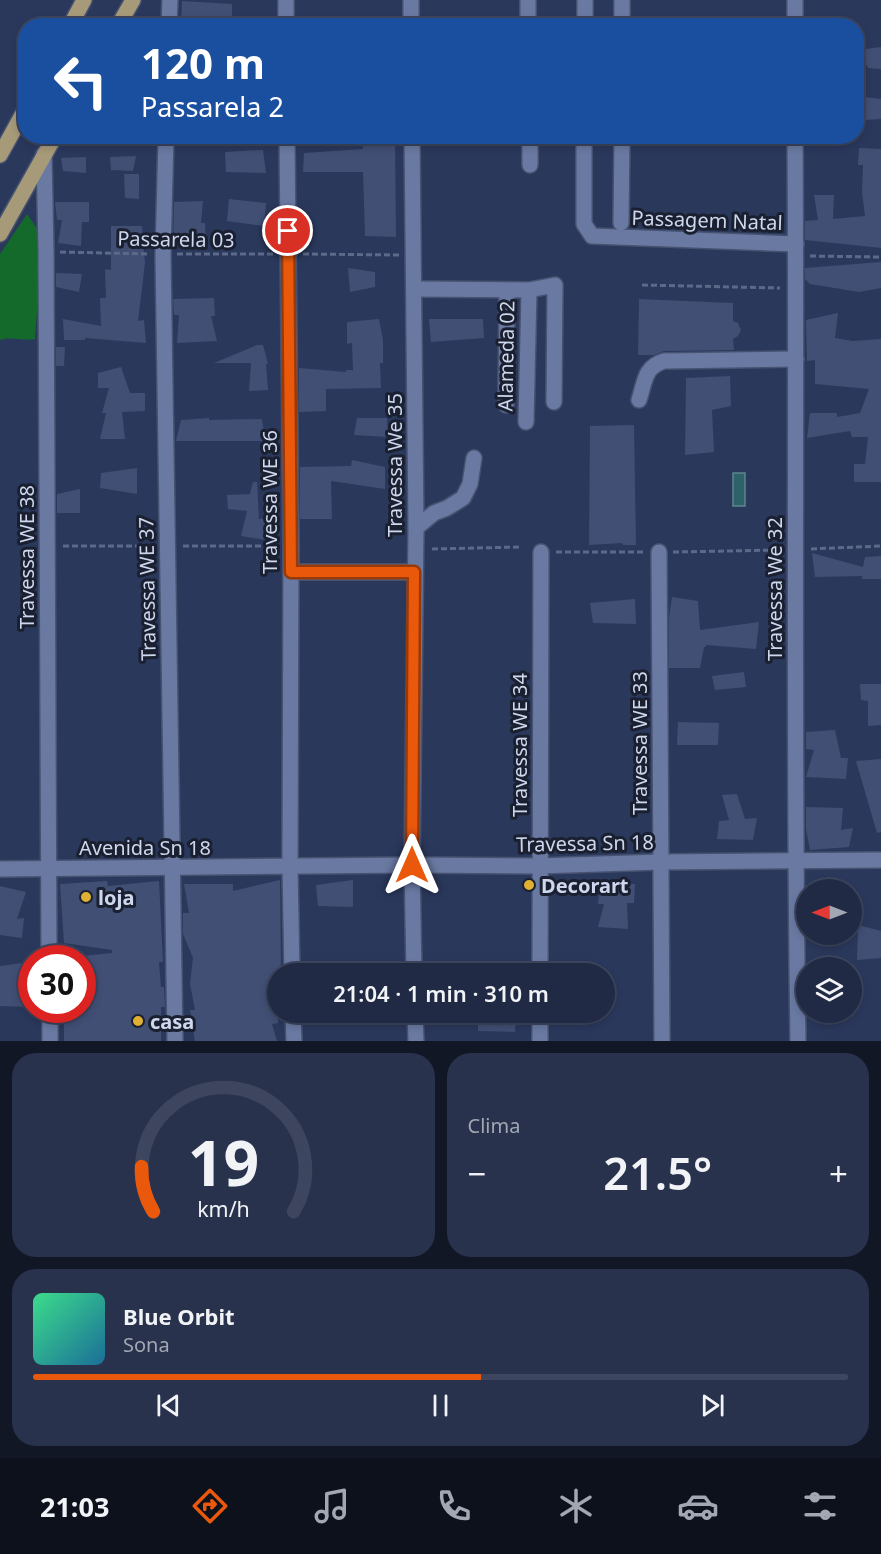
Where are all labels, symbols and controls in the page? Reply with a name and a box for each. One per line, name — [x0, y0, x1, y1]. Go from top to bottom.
text: 120 m — [141, 34, 265, 91]
icon: left — [42, 42, 120, 120]
text: Passarela 2 — [141, 88, 284, 125]
street label: Passagem Natal — [631, 204, 783, 236]
pin — [262, 205, 313, 256]
icon: arrive — [271, 214, 304, 247]
street label: Passarela 03 — [117, 224, 235, 254]
street label: Alameda 02 — [492, 300, 520, 412]
street label: Travessa We 35 — [381, 393, 408, 537]
street label: Travessa WE 36 — [256, 430, 283, 574]
street label: Travessa WE 38 — [13, 485, 40, 629]
street label: Travessa WE 37 — [132, 517, 162, 661]
street label: Travessa We 32 — [761, 517, 788, 661]
street label: Travessa WE 33 — [626, 671, 653, 815]
street label: Travessa WE 34 — [506, 672, 533, 817]
street label: Travessa Sn 18 — [516, 828, 654, 858]
position arrow — [380, 833, 444, 897]
street label: Avenida Sn 18 — [79, 834, 211, 861]
place label: Decorart — [541, 872, 629, 899]
marker: Decorart — [522, 878, 536, 892]
north arrow — [796, 879, 862, 945]
map controls — [796, 879, 862, 1023]
place label: loja — [98, 884, 134, 911]
marker: loja — [79, 890, 93, 904]
speed limit sign: 30 — [18, 945, 96, 1023]
button: layers — [796, 957, 862, 1023]
text: 21:04 · 1 min · 310 m — [333, 978, 549, 1008]
place label: casa — [150, 1008, 194, 1035]
marker: casa — [131, 1014, 145, 1028]
text: Clima — [468, 1112, 520, 1139]
text: 19 — [188, 1119, 259, 1204]
text: 21.5° — [603, 1142, 712, 1203]
text: − — [468, 1151, 486, 1196]
text: + — [829, 1151, 848, 1196]
text: km/h — [197, 1194, 250, 1223]
text: Blue Orbit — [123, 1301, 235, 1331]
text: Sona — [123, 1331, 170, 1358]
icon: previous — [152, 1389, 185, 1422]
icon: pause — [424, 1389, 457, 1422]
icon: next — [696, 1389, 729, 1422]
icon: directions — [189, 1485, 231, 1527]
icon: music — [311, 1485, 353, 1527]
icon: phone — [433, 1485, 475, 1527]
icon: climate — [555, 1485, 597, 1527]
icon: car — [677, 1485, 719, 1527]
icon: filters — [799, 1485, 841, 1527]
text: 21:03 — [40, 1488, 109, 1525]

